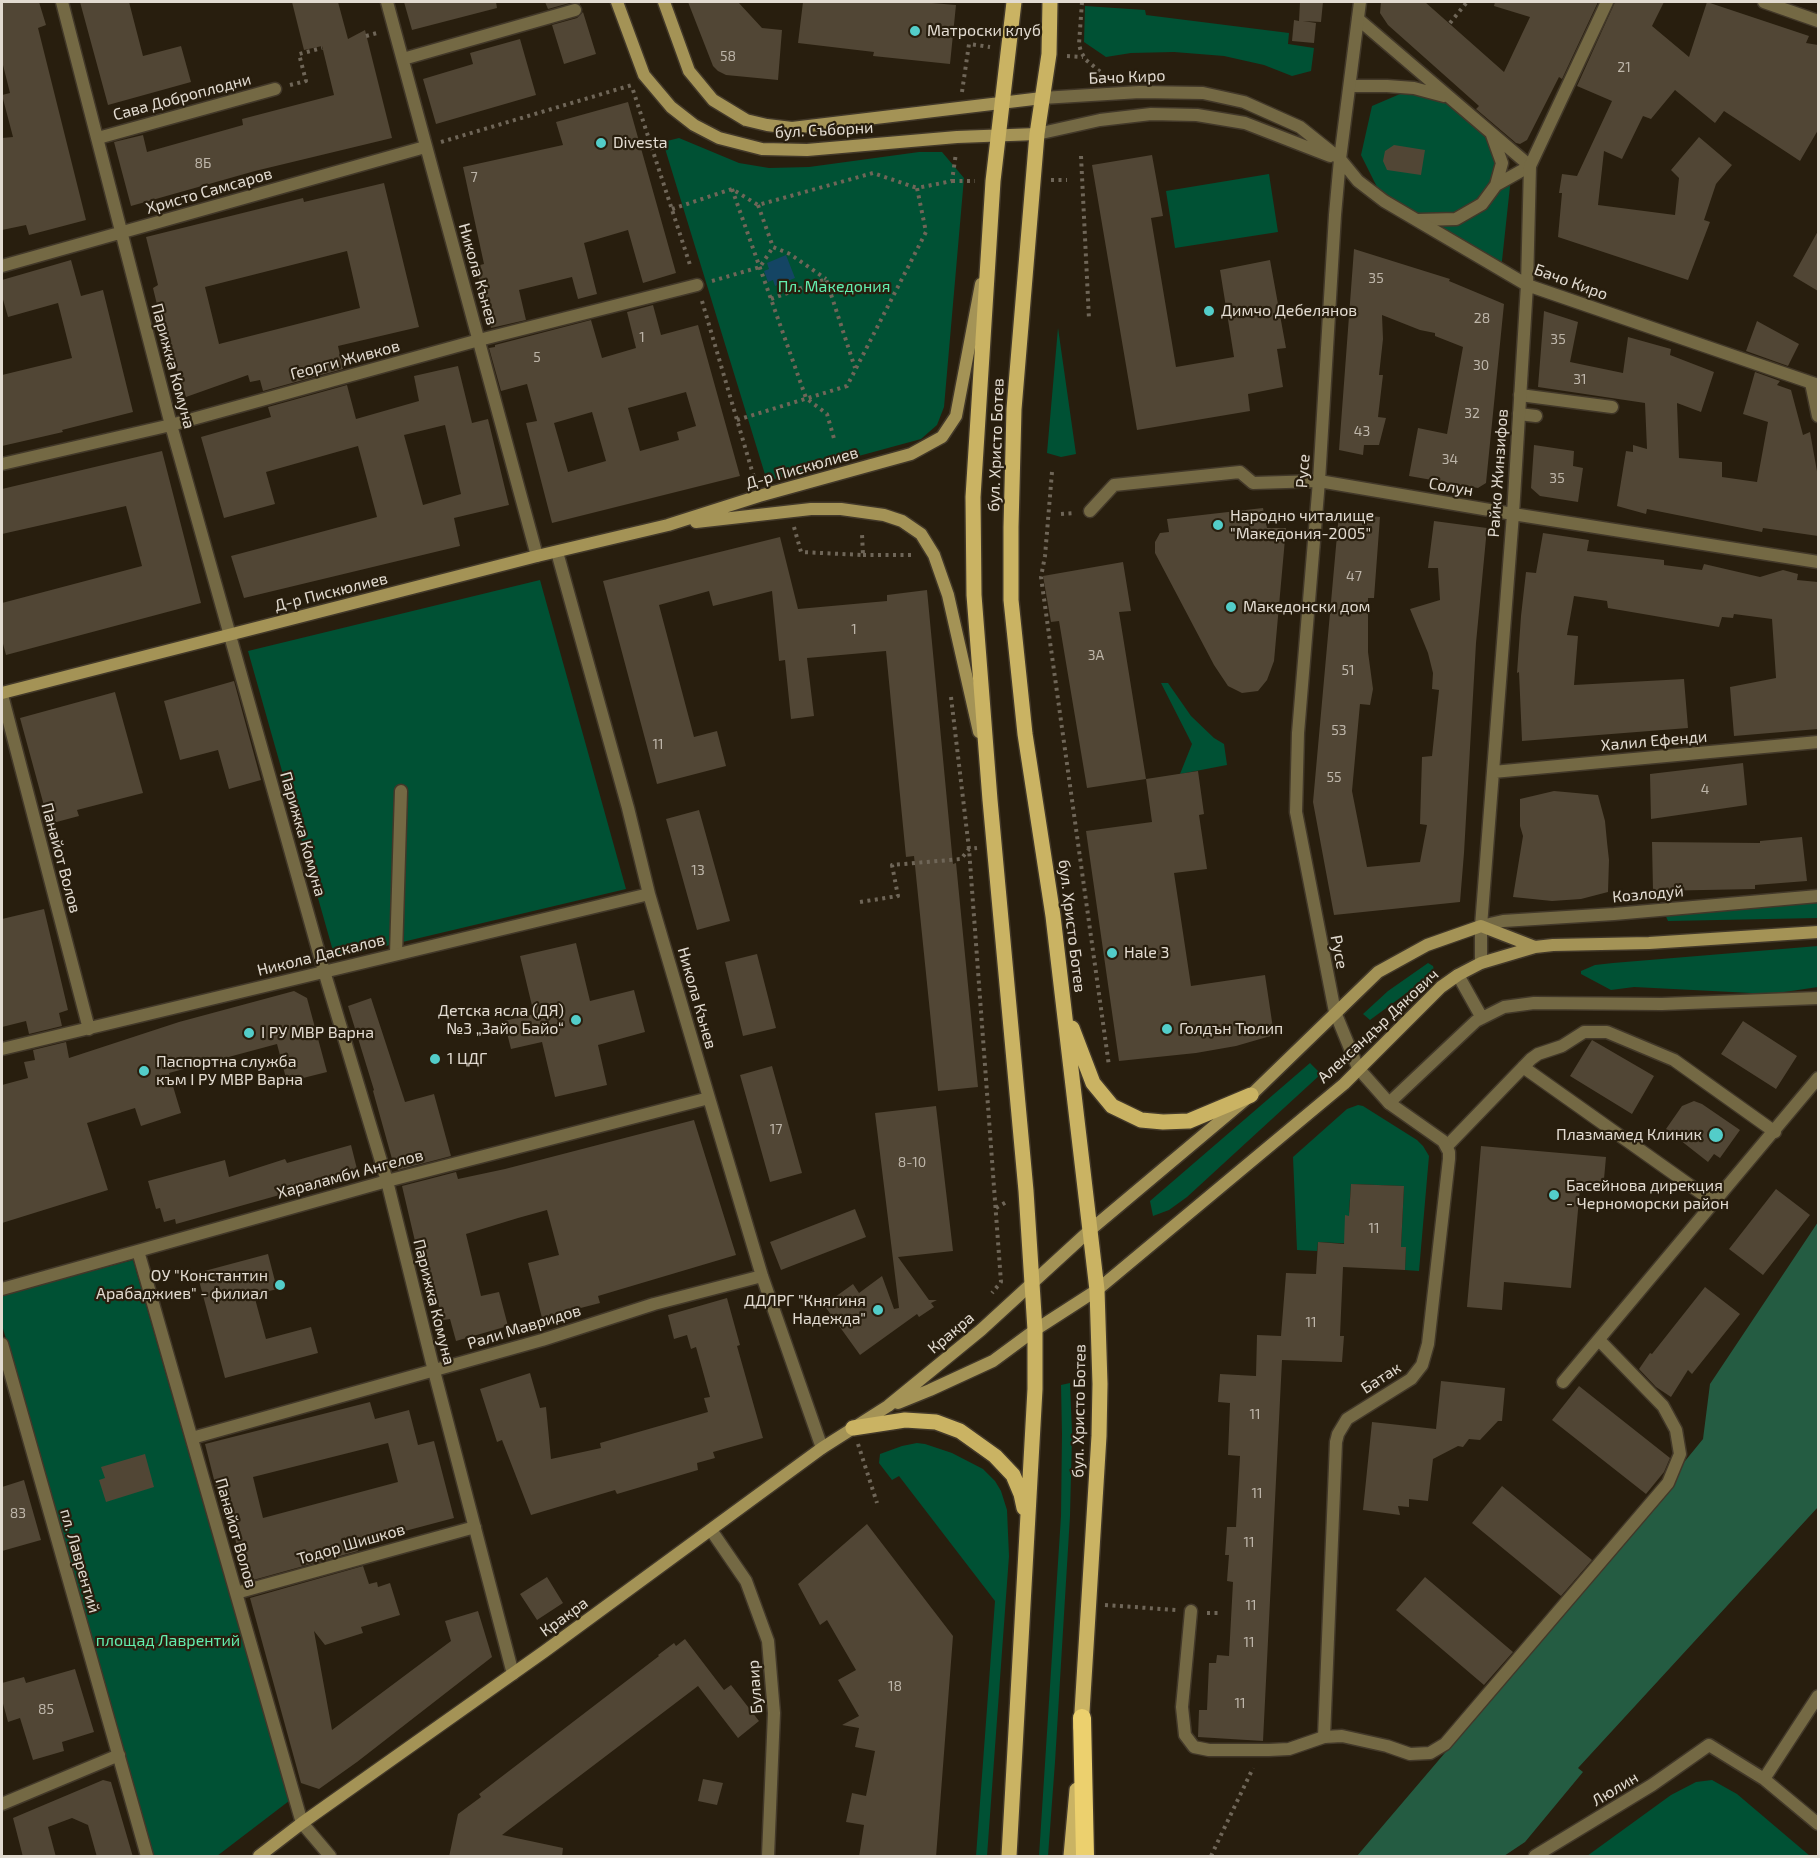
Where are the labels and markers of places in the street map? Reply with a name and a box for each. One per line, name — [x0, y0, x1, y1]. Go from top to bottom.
place label: Матроски клуб — [927, 21, 1041, 41]
marker: Матроски клуб — [908, 24, 922, 38]
place label: Divesta — [613, 133, 668, 153]
marker: Divesta — [594, 136, 608, 150]
place label: Димчо Дебелянов — [1221, 301, 1357, 321]
marker: Димчо Дебелянов — [1202, 304, 1216, 318]
place label: Народно читалище "Македония-2005" — [1230, 506, 1374, 544]
marker: Народно читалище "Македония-2005" — [1211, 518, 1225, 532]
place label: Македонски дом — [1243, 597, 1371, 617]
marker: Македонски дом — [1224, 600, 1238, 614]
place label: Hale 3 — [1124, 943, 1169, 963]
marker: Hale 3 — [1105, 946, 1119, 960]
place label: Детска ясла (ДЯ) №3 „Зайо Байо“ — [438, 1001, 564, 1039]
marker: Детска ясла (ДЯ) №3 „Зайо Байо“ — [569, 1013, 583, 1027]
place label: Голдън Тюлип — [1179, 1019, 1283, 1039]
marker: Голдън Тюлип — [1160, 1022, 1174, 1036]
place label: I РУ МВР Варна — [261, 1023, 374, 1043]
marker: I РУ МВР Варна — [242, 1026, 256, 1040]
place label: 1 ЦДГ — [447, 1049, 487, 1069]
place label: Паспортна служба към I РУ МВР Варна — [156, 1052, 303, 1090]
marker: 1 ЦДГ — [428, 1052, 442, 1066]
marker: Паспортна служба към I РУ МВР Варна — [137, 1064, 151, 1078]
place label: Плазмамед Клиник — [1556, 1125, 1702, 1145]
marker: Плазмамед Клиник — [1707, 1126, 1725, 1144]
place label: Басейнова дирекция - Черноморски район — [1566, 1176, 1729, 1214]
marker: Басейнова дирекция - Черноморски район — [1547, 1188, 1561, 1202]
place label: ОУ "Константин Арабаджиев" - филиал — [96, 1266, 268, 1304]
marker: ОУ "Константин Арабаджиев" - филиал — [273, 1278, 287, 1292]
place label: ДДЛРГ "Княгиня Надежда" — [744, 1291, 866, 1329]
marker: ДДЛРГ "Княгиня Надежда" — [871, 1303, 885, 1317]

